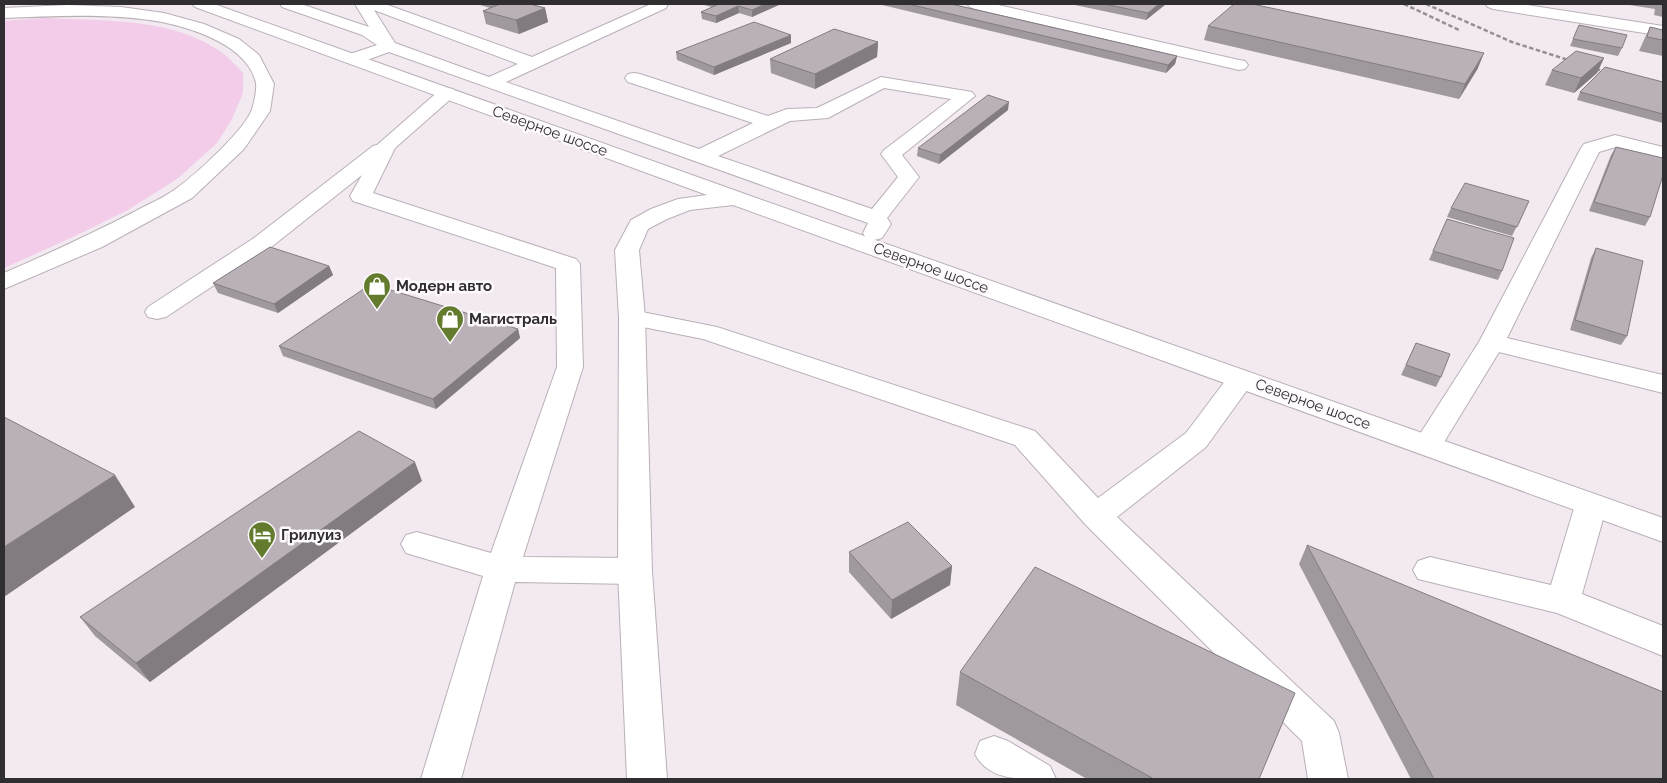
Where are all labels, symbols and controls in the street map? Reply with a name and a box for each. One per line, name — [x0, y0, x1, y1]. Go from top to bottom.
street label: Северное шоссе — [490, 102, 610, 160]
street label: Северное шоссе — [871, 239, 991, 297]
shop icon: Модерн авто — [362, 271, 392, 310]
place label: Модерн авто — [396, 277, 492, 295]
shop icon: Магистраль — [435, 304, 465, 343]
place label: Магистраль — [469, 310, 557, 328]
street label: Северное шоссе — [1253, 375, 1373, 433]
hotel icon: Грилуиз — [247, 520, 277, 559]
place label: Грилуиз — [281, 526, 342, 544]

